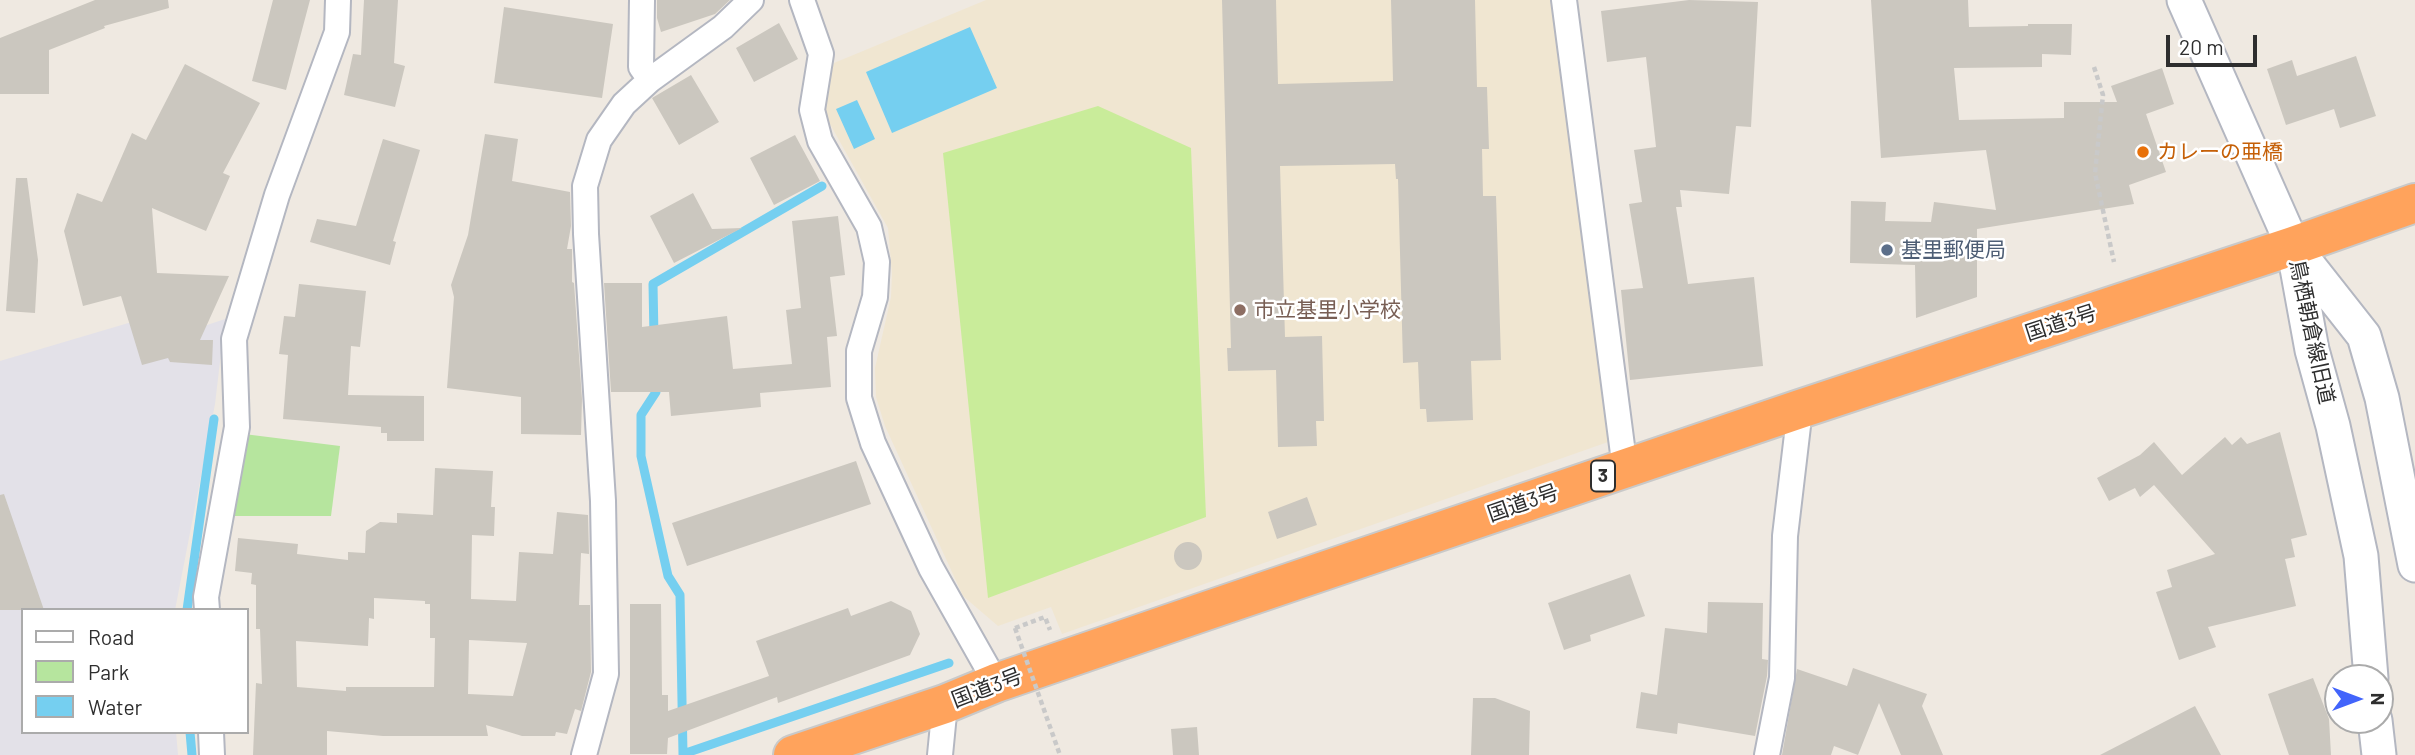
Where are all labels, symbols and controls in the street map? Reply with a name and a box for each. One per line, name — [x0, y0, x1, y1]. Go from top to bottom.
scale bar — [2170, 21, 2261, 65]
text: 20 m — [2179, 34, 2224, 59]
place label: カレーの亜橋 — [2157, 139, 2283, 165]
marker: カレーの亜橋 — [2135, 144, 2151, 160]
place label: 基里郵便局 — [1901, 237, 2006, 263]
marker: 基里郵便局 — [1879, 242, 1895, 258]
street label: 鳥栖朝倉線旧道 — [2284, 257, 2340, 407]
place label: 市立基里小学校 — [1254, 297, 1401, 323]
street label: 国道3号 — [2022, 300, 2100, 346]
marker: 市立基里小学校 — [1232, 302, 1248, 318]
road number: 3 — [1591, 461, 1615, 491]
street label: 国道3号 — [1484, 479, 1562, 527]
legend — [21, 608, 248, 734]
text: Road — [88, 624, 134, 649]
text: Park — [88, 659, 129, 684]
street label: 国道3号 — [948, 663, 1026, 713]
north arrow — [2324, 664, 2394, 734]
text: N — [2367, 693, 2390, 705]
text: Water — [88, 694, 142, 719]

